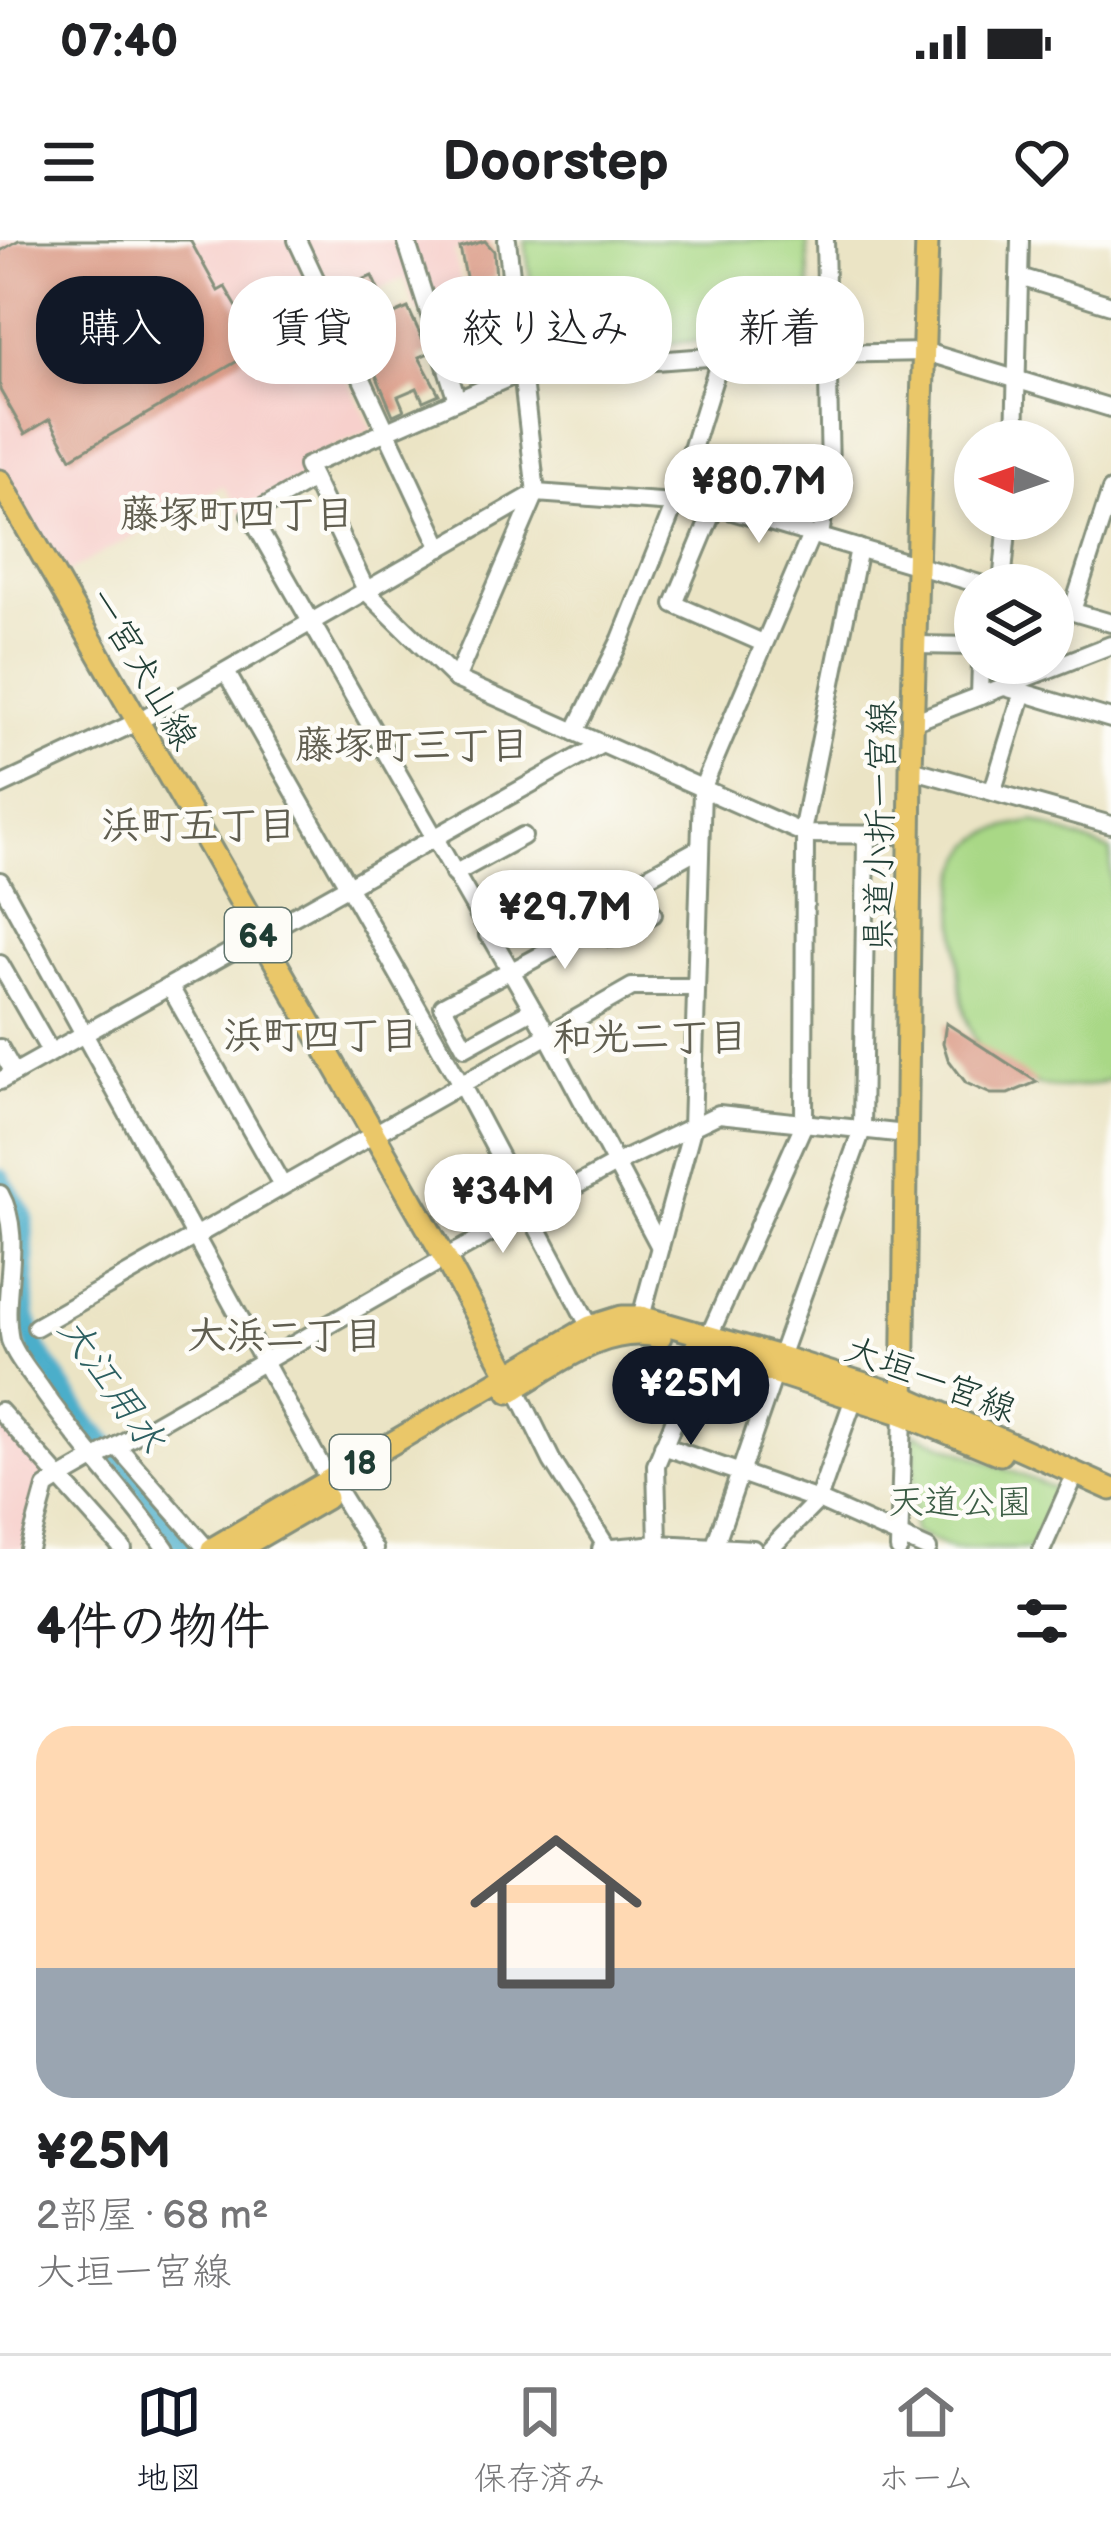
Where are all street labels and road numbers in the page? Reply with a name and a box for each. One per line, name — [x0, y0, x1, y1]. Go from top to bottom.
street label: 一宮犬山線 — [78, 581, 205, 758]
street label: 県道小折一宮線 — [858, 700, 905, 952]
road number: 64 — [225, 908, 291, 962]
street label: 大垣一宮線 — [838, 1328, 1022, 1433]
road number: 18 — [330, 1435, 390, 1489]

